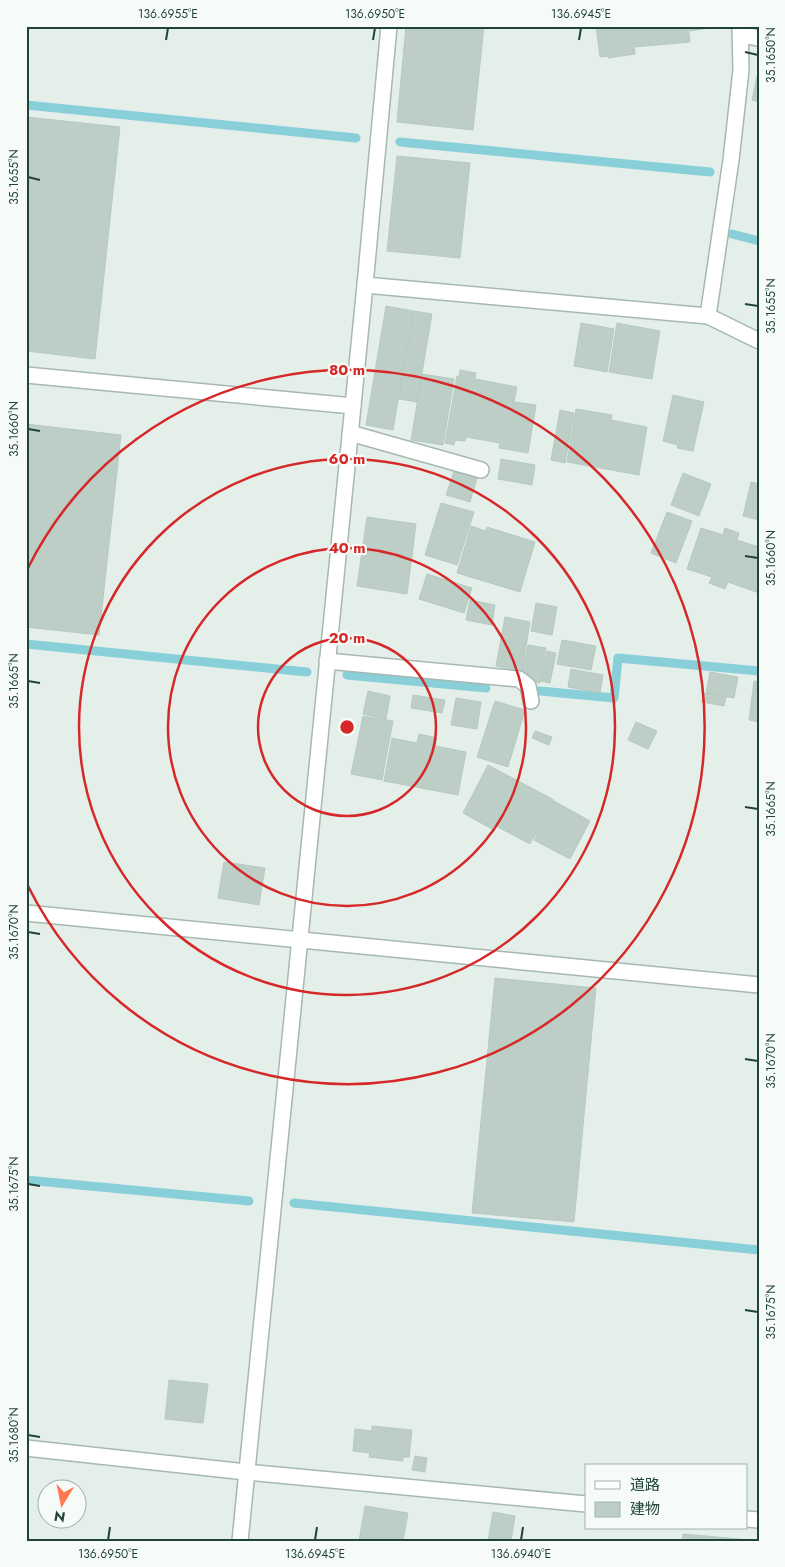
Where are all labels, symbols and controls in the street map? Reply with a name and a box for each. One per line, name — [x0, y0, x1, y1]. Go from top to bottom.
text: 136.6955°E — [138, 5, 198, 23]
text: 136.6950°E — [345, 5, 405, 23]
text: 136.6945°E — [551, 5, 611, 23]
text: 35.1650°N — [762, 27, 780, 83]
text: 35.1655°N — [5, 149, 23, 205]
text: 35.1655°N — [762, 278, 780, 334]
text: 80 m — [329, 359, 365, 381]
text: 35.1660°N — [5, 401, 23, 457]
text: 60 m — [329, 448, 365, 470]
text: 35.1660°N — [762, 530, 780, 586]
text: 40 m — [328, 537, 366, 559]
text: 20 m — [329, 627, 365, 649]
text: 35.1665°N — [5, 653, 23, 709]
centre of rings — [338, 718, 356, 736]
text: 35.1665°N — [762, 781, 780, 837]
text: 35.1670°N — [5, 904, 23, 960]
text: 35.1670°N — [762, 1033, 780, 1089]
text: 35.1675°N — [5, 1157, 23, 1211]
text: 35.1675°N — [762, 1285, 780, 1339]
text: 35.1680°N — [5, 1407, 23, 1463]
legend — [585, 1464, 748, 1530]
text: 道路 — [630, 1474, 660, 1496]
north arrow — [38, 1480, 88, 1530]
text: 建物 — [630, 1498, 660, 1520]
text: N — [53, 1506, 67, 1528]
text: 136.6950°E — [78, 1545, 138, 1563]
text: 136.6945°E — [285, 1545, 345, 1563]
text: 136.6940°E — [491, 1545, 551, 1563]

